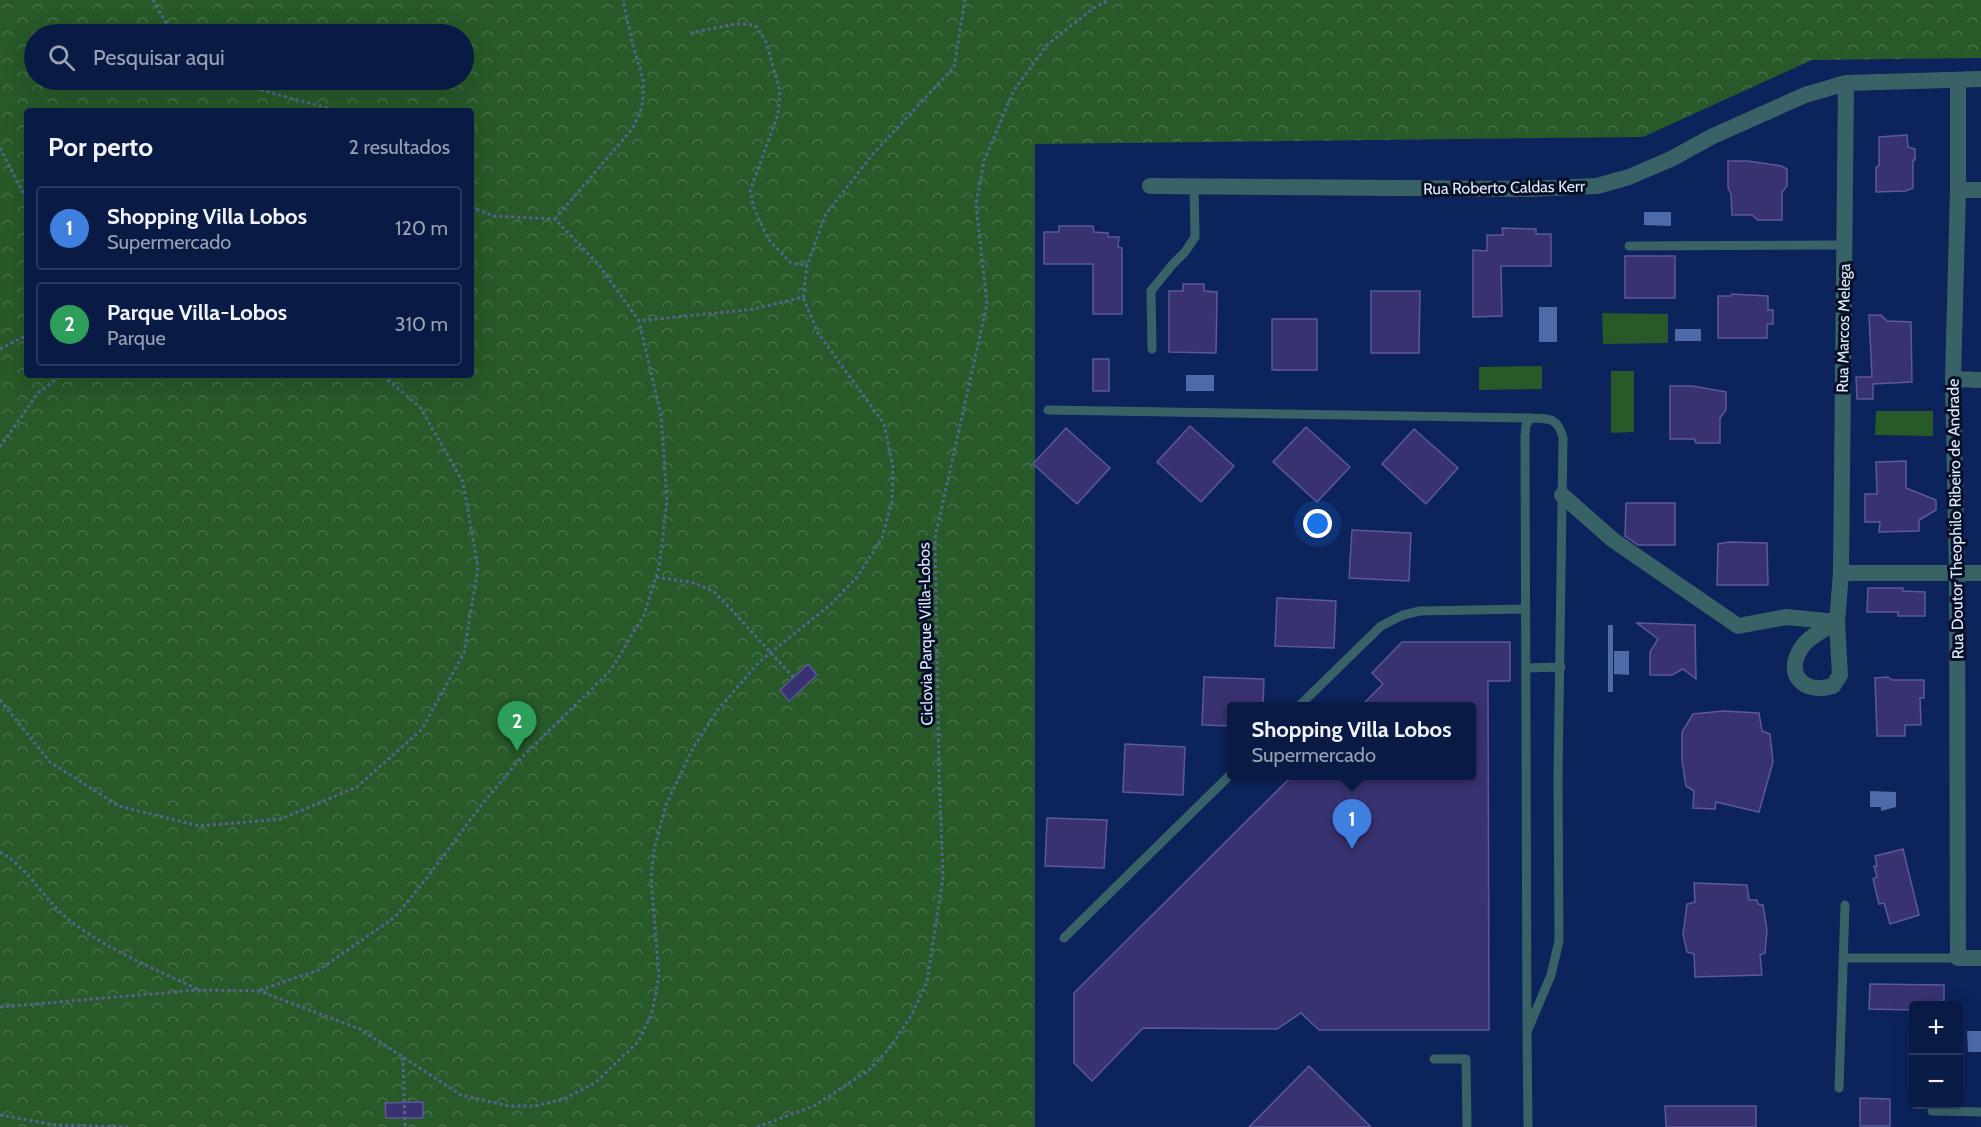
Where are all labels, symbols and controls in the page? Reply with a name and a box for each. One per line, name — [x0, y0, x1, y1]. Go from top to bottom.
search box — [24, 24, 474, 90]
icon: search — [45, 41, 78, 74]
text: Pesquisar aqui — [93, 44, 225, 71]
text: Por perto — [48, 131, 153, 163]
text: 2 resultados — [349, 135, 450, 159]
street label: Rua Roberto Caldas Kerr — [1423, 177, 1586, 198]
text: Shopping Villa Lobos — [107, 203, 307, 230]
text: 1 — [66, 216, 73, 240]
text: 120 m — [395, 216, 448, 240]
text: Supermercado — [107, 230, 231, 254]
street label: Rua Marcos Melega — [1833, 263, 1854, 393]
text: Parque Villa-Lobos — [107, 299, 287, 326]
text: 2 — [64, 312, 75, 336]
text: 310 m — [395, 312, 448, 336]
text: Parque — [107, 326, 166, 350]
street label: Rua Doutor Theophilo Ribeiro de Andrade — [1944, 379, 1967, 659]
your location — [1303, 509, 1332, 538]
street label: Ciclovia Parque Villa-Lobos — [914, 542, 937, 726]
pin: 2 — [498, 702, 536, 751]
popup — [1227, 702, 1476, 780]
text: Shopping Villa Lobos — [1252, 716, 1451, 743]
text: Supermercado — [1252, 743, 1376, 767]
pin: 1 — [1332, 800, 1372, 849]
map controls — [1909, 1001, 1963, 1109]
button: + — [1909, 1001, 1963, 1055]
button: − — [1909, 1055, 1963, 1109]

